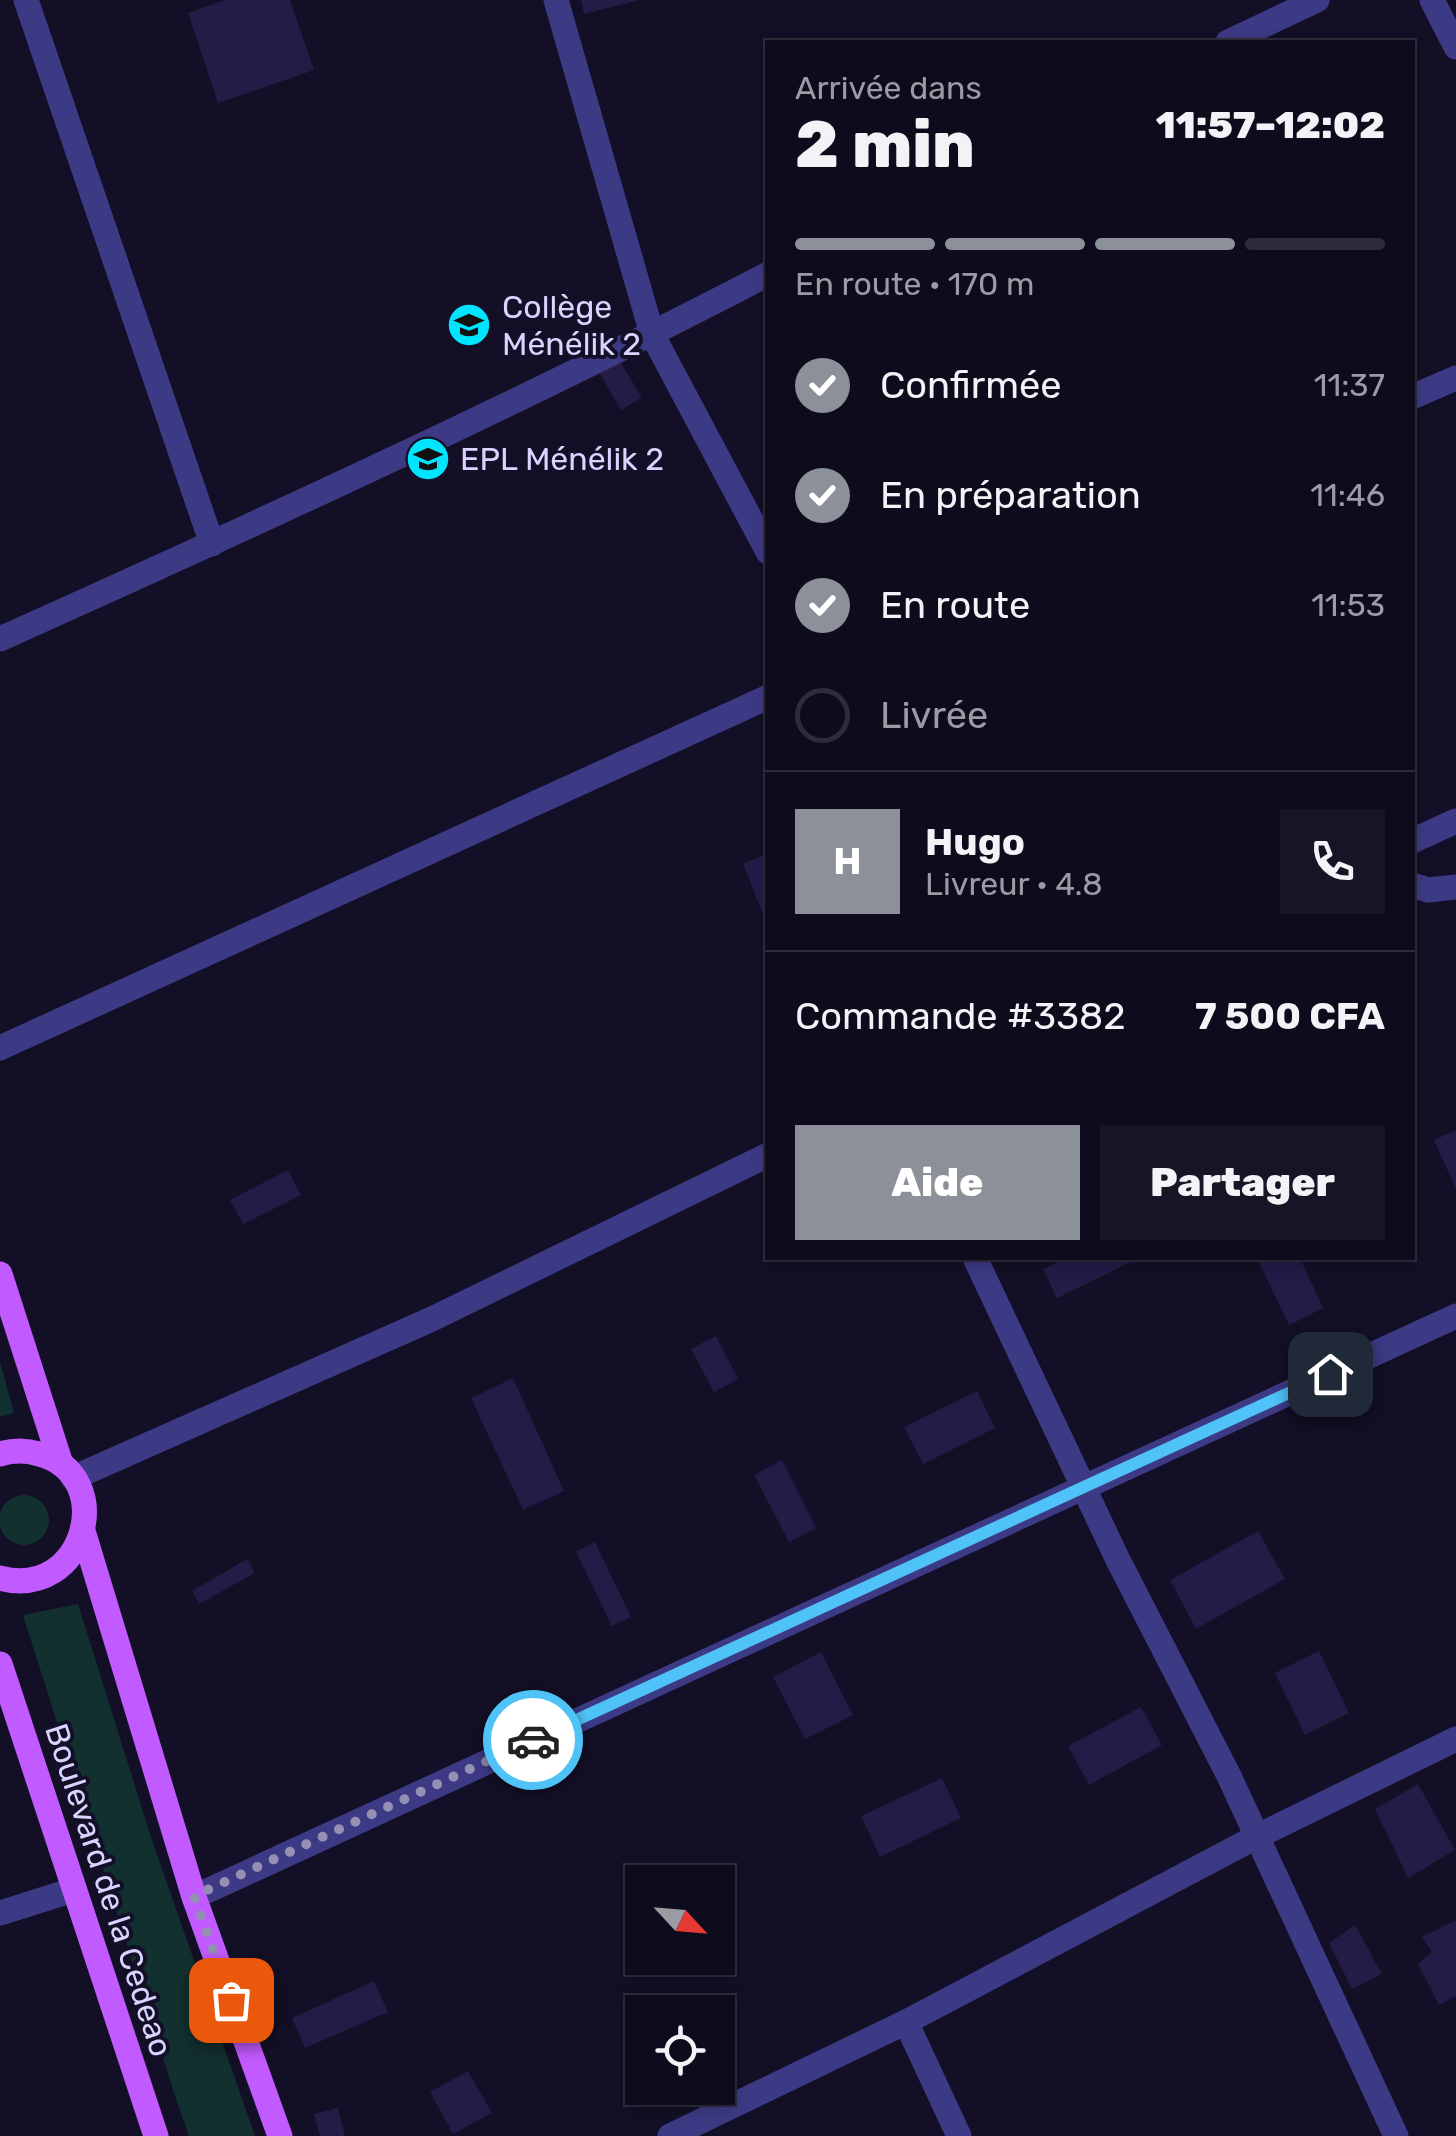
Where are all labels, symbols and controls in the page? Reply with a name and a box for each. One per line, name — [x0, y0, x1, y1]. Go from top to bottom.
text: Arrivée dans — [795, 69, 982, 107]
text: 11:57–12:02 — [1156, 102, 1385, 148]
text: 2 min — [795, 106, 975, 183]
text: En route · 170 m — [795, 265, 1035, 303]
place label: Collège Ménélik 2 — [502, 288, 641, 363]
school or university icon: Collège Ménélik 2 — [446, 302, 492, 348]
icon: check — [795, 358, 850, 413]
text: Confirmée — [880, 362, 1062, 408]
text: 11:37 — [1314, 366, 1385, 404]
school or university icon: EPL Ménélik 2 — [405, 436, 451, 482]
place label: EPL Ménélik 2 — [460, 440, 664, 478]
icon: check — [795, 468, 850, 523]
text: En préparation — [880, 472, 1141, 518]
text: 11:46 — [1310, 476, 1385, 514]
icon: check — [795, 578, 850, 633]
text: En route — [880, 582, 1030, 628]
text: 11:53 — [1311, 586, 1385, 624]
text: Livrée — [880, 692, 988, 738]
button: phone — [1280, 809, 1385, 914]
text: Hugo — [925, 819, 1025, 865]
text: H — [833, 838, 862, 884]
text: Livreur · 4.8 — [925, 865, 1103, 903]
text: Commande #3382 — [795, 993, 1126, 1039]
text: 7 500 CFA — [1195, 993, 1385, 1039]
button: Aide — [795, 1125, 1080, 1240]
button: Partager — [1100, 1125, 1385, 1240]
pin — [1288, 1332, 1373, 1417]
icon: home — [1303, 1347, 1358, 1402]
courier — [483, 1690, 583, 1790]
icon: car — [506, 1713, 561, 1768]
street label: Boulevard de la Cedeao — [37, 1719, 181, 2061]
north arrow — [625, 1865, 735, 1975]
map controls — [625, 1865, 735, 2105]
pin — [189, 1958, 274, 2043]
icon: bag — [204, 1973, 259, 2028]
button: locate — [625, 1995, 735, 2105]

